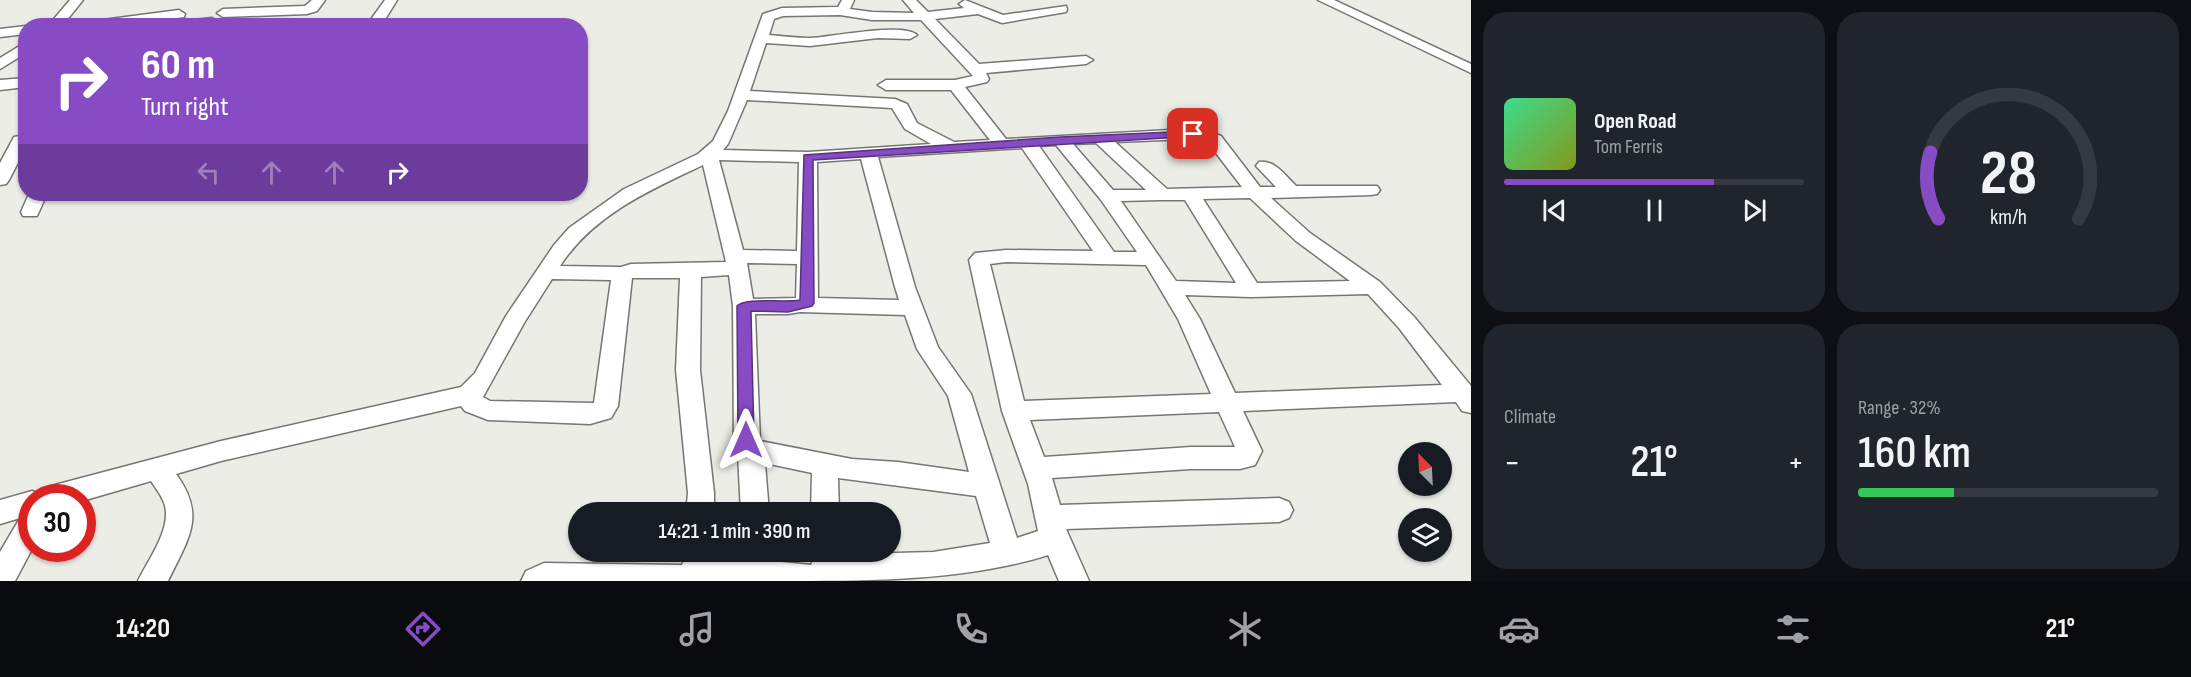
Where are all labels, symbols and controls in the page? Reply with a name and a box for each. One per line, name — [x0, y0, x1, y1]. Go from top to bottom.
text: 60 m — [141, 40, 215, 91]
icon: right — [42, 42, 120, 120]
text: Turn right — [141, 91, 228, 123]
pin — [1167, 108, 1218, 159]
text: Open Road — [1594, 108, 1676, 135]
icon: arrive — [1176, 117, 1209, 150]
text: Tom Ferris — [1594, 135, 1663, 159]
text: 28 — [1980, 137, 2036, 212]
icon: left — [192, 156, 225, 189]
icon: ahead — [255, 156, 288, 189]
icon: ahead — [318, 156, 351, 189]
icon: right — [381, 156, 414, 189]
icon: previous — [1538, 194, 1571, 227]
icon: pause — [1638, 194, 1671, 227]
icon: next — [1738, 194, 1771, 227]
text: km/h — [1989, 206, 2027, 231]
text: Range · 32% — [1858, 396, 1941, 420]
text: Climate — [1504, 405, 1556, 429]
position arrow — [714, 408, 778, 472]
text: 160 km — [1858, 426, 1971, 481]
text: 21° — [1630, 435, 1678, 490]
north arrow — [1398, 442, 1452, 496]
map controls — [1398, 442, 1452, 562]
text: − — [1504, 443, 1520, 483]
text: + — [1788, 443, 1804, 483]
speed limit sign: 30 — [18, 484, 96, 562]
button: layers — [1398, 508, 1452, 562]
text: 14:21 · 1 min · 390 m — [659, 518, 810, 545]
icon: directions — [402, 608, 444, 650]
icon: music — [676, 608, 718, 650]
icon: phone — [950, 608, 992, 650]
icon: climate — [1224, 608, 1266, 650]
icon: car — [1498, 608, 1540, 650]
icon: filters — [1772, 608, 1814, 650]
text: 14:20 — [116, 613, 170, 645]
text: 21° — [2046, 613, 2075, 645]

